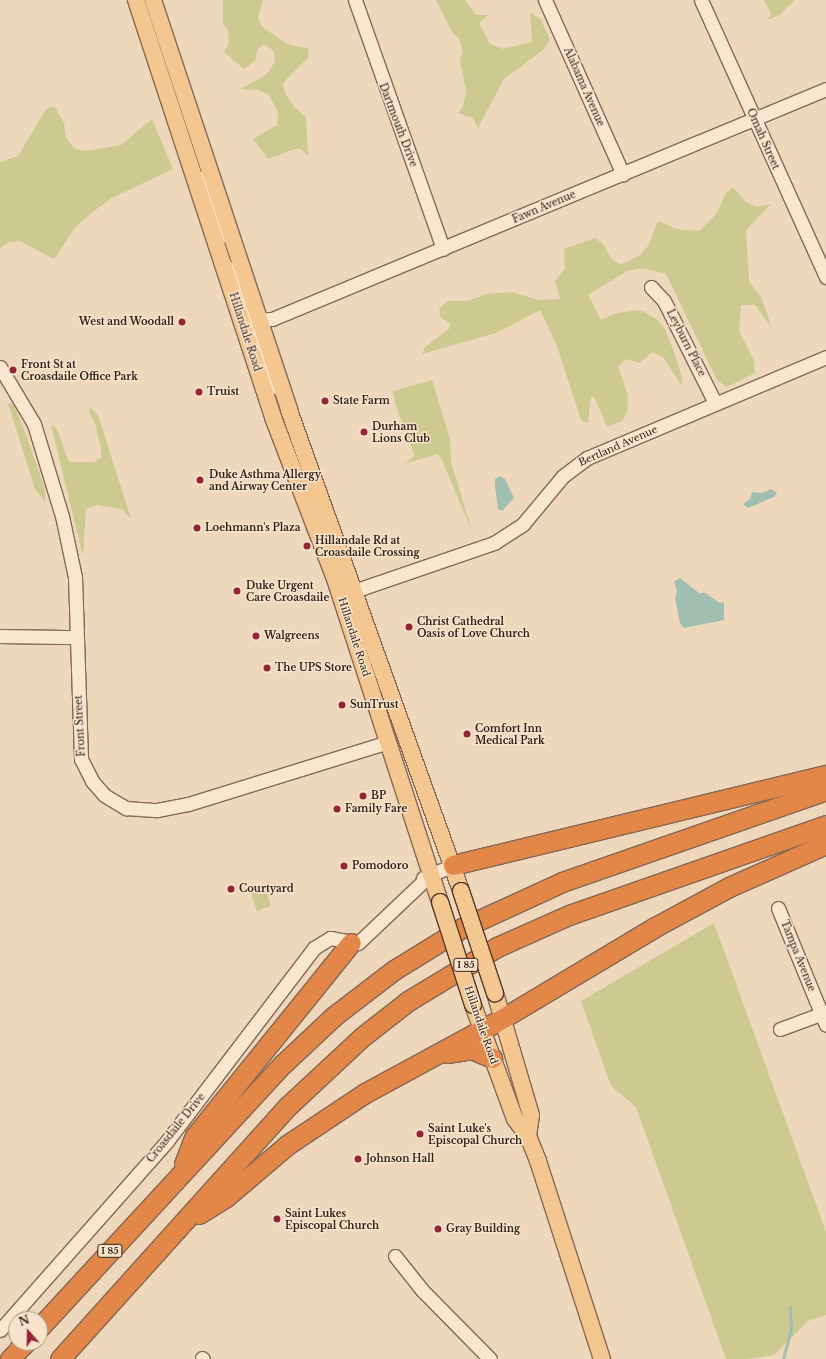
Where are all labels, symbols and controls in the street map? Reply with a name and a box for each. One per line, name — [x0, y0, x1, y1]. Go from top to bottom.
street label: Alabama Avenue — [561, 45, 607, 129]
street label: Dartmouth Drive — [376, 81, 420, 169]
street label: Omah Street — [744, 107, 782, 171]
street label: Fawn Avenue — [510, 188, 578, 226]
street label: Hillandale Road — [227, 291, 263, 373]
street label: Leyburn Place — [664, 307, 708, 379]
place label: West and Woodall — [78, 316, 174, 328]
marker: West and Woodall — [177, 317, 187, 327]
place label: Front St at Croasdaile Office Park — [21, 358, 138, 382]
marker: Front St at Croasdaile Office Park — [8, 365, 18, 375]
place label: Truist — [207, 386, 239, 398]
marker: Truist — [194, 387, 204, 397]
place label: State Farm — [333, 395, 390, 407]
marker: State Farm — [320, 396, 330, 406]
place label: Durham Lions Club — [372, 420, 430, 444]
street label: Bertland Avenue — [577, 423, 659, 469]
marker: Durham Lions Club — [359, 427, 369, 437]
place label: Duke Asthma Allergy and Airway Center — [209, 468, 322, 492]
marker: Duke Asthma Allergy and Airway Center — [194, 474, 206, 486]
place label: Loehmann's Plaza — [205, 522, 300, 534]
marker: Loehmann's Plaza — [192, 523, 202, 533]
place label: Hillandale Rd at Croasdaile Crossing — [315, 534, 420, 558]
marker: Hillandale Rd at Croasdaile Crossing — [302, 541, 312, 551]
place label: Duke Urgent Care Croasdaile — [246, 579, 329, 602]
marker: Duke Urgent Care Croasdaile — [231, 585, 243, 597]
street label: Hillandale Road — [336, 596, 372, 678]
place label: Christ Cathedral Oasis of Love Church — [417, 615, 530, 638]
marker: Christ Cathedral Oasis of Love Church — [404, 622, 414, 632]
place label: Walgreens — [264, 630, 319, 642]
marker: Walgreens — [251, 631, 261, 641]
place label: The UPS Store — [275, 662, 352, 674]
marker: The UPS Store — [262, 663, 272, 673]
street label: Front Street — [72, 695, 88, 757]
place label: SunTrust — [350, 699, 399, 711]
marker: SunTrust — [337, 700, 347, 710]
place label: Comfort Inn Medical Park — [475, 722, 545, 746]
marker: Comfort Inn Medical Park — [462, 729, 472, 739]
place label: BP — [371, 790, 386, 802]
marker: BP — [358, 791, 368, 801]
place label: Family Fare — [345, 803, 408, 815]
marker: Family Fare — [332, 804, 342, 814]
place label: Pomodoro — [352, 860, 408, 872]
marker: Pomodoro — [339, 861, 349, 871]
place label: Courtyard — [239, 883, 294, 895]
marker: Courtyard — [226, 884, 236, 894]
street label: Tampa Avenue — [778, 918, 818, 994]
road number: I 85 — [453, 958, 479, 972]
street label: Hillandale Road — [462, 984, 500, 1066]
street label: Croasdaile Drive — [144, 1091, 208, 1165]
place label: Saint Luke's Episcopal Church — [428, 1122, 522, 1146]
marker: Saint Luke's Episcopal Church — [415, 1129, 425, 1139]
place label: Johnson Hall — [366, 1153, 434, 1165]
marker: Johnson Hall — [353, 1154, 363, 1164]
place label: Saint Lukes Episcopal Church — [285, 1207, 379, 1230]
marker: Saint Lukes Episcopal Church — [272, 1214, 282, 1224]
place label: Gray Building — [446, 1223, 520, 1235]
marker: Gray Building — [433, 1224, 443, 1234]
road number: I 85 — [97, 1244, 123, 1258]
north arrow — [8, 1311, 48, 1351]
text: N — [17, 1312, 31, 1329]

